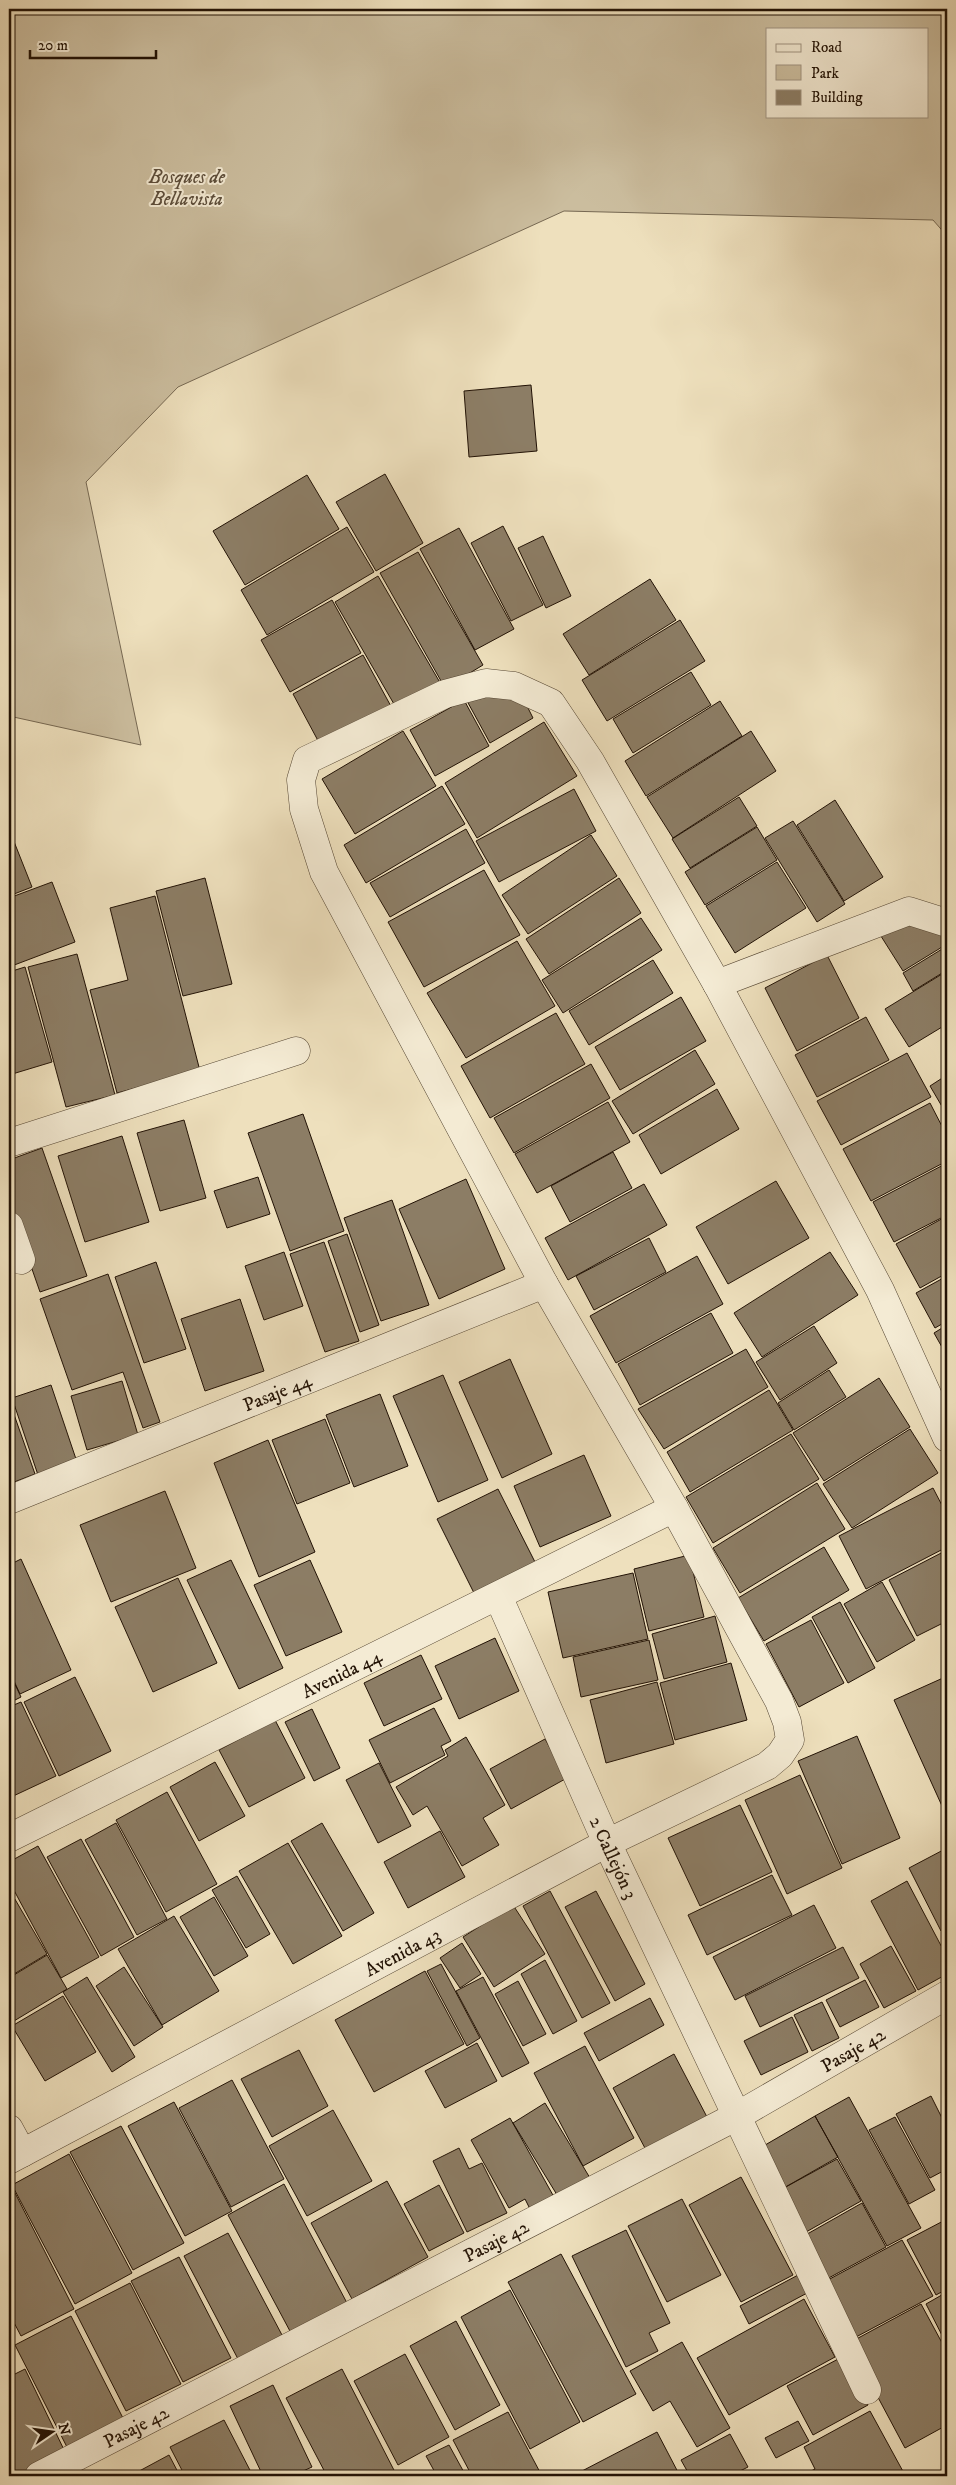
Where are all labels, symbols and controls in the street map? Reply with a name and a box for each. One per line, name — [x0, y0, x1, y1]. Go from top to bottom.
scale bar — [30, 28, 156, 60]
legend — [766, 28, 928, 118]
text: 20 m — [38, 36, 68, 55]
text: Road — [811, 38, 843, 57]
text: Park — [811, 64, 840, 83]
text: Building — [811, 88, 863, 107]
park label: Bosques de Bellavista — [148, 166, 225, 211]
street label: Pasaje 44 — [240, 1369, 316, 1417]
street label: Avenida 44 — [298, 1644, 387, 1704]
street label: 2 Callejón 3 — [584, 1813, 642, 1903]
street label: Avenida 43 — [361, 1923, 445, 1982]
street label: Pasaje 42 — [817, 2023, 890, 2078]
street label: Pasaje 42 — [460, 2215, 534, 2268]
street label: Pasaje 42 — [100, 2401, 174, 2454]
north arrow — [28, 2408, 78, 2458]
text: N — [54, 2422, 74, 2437]

